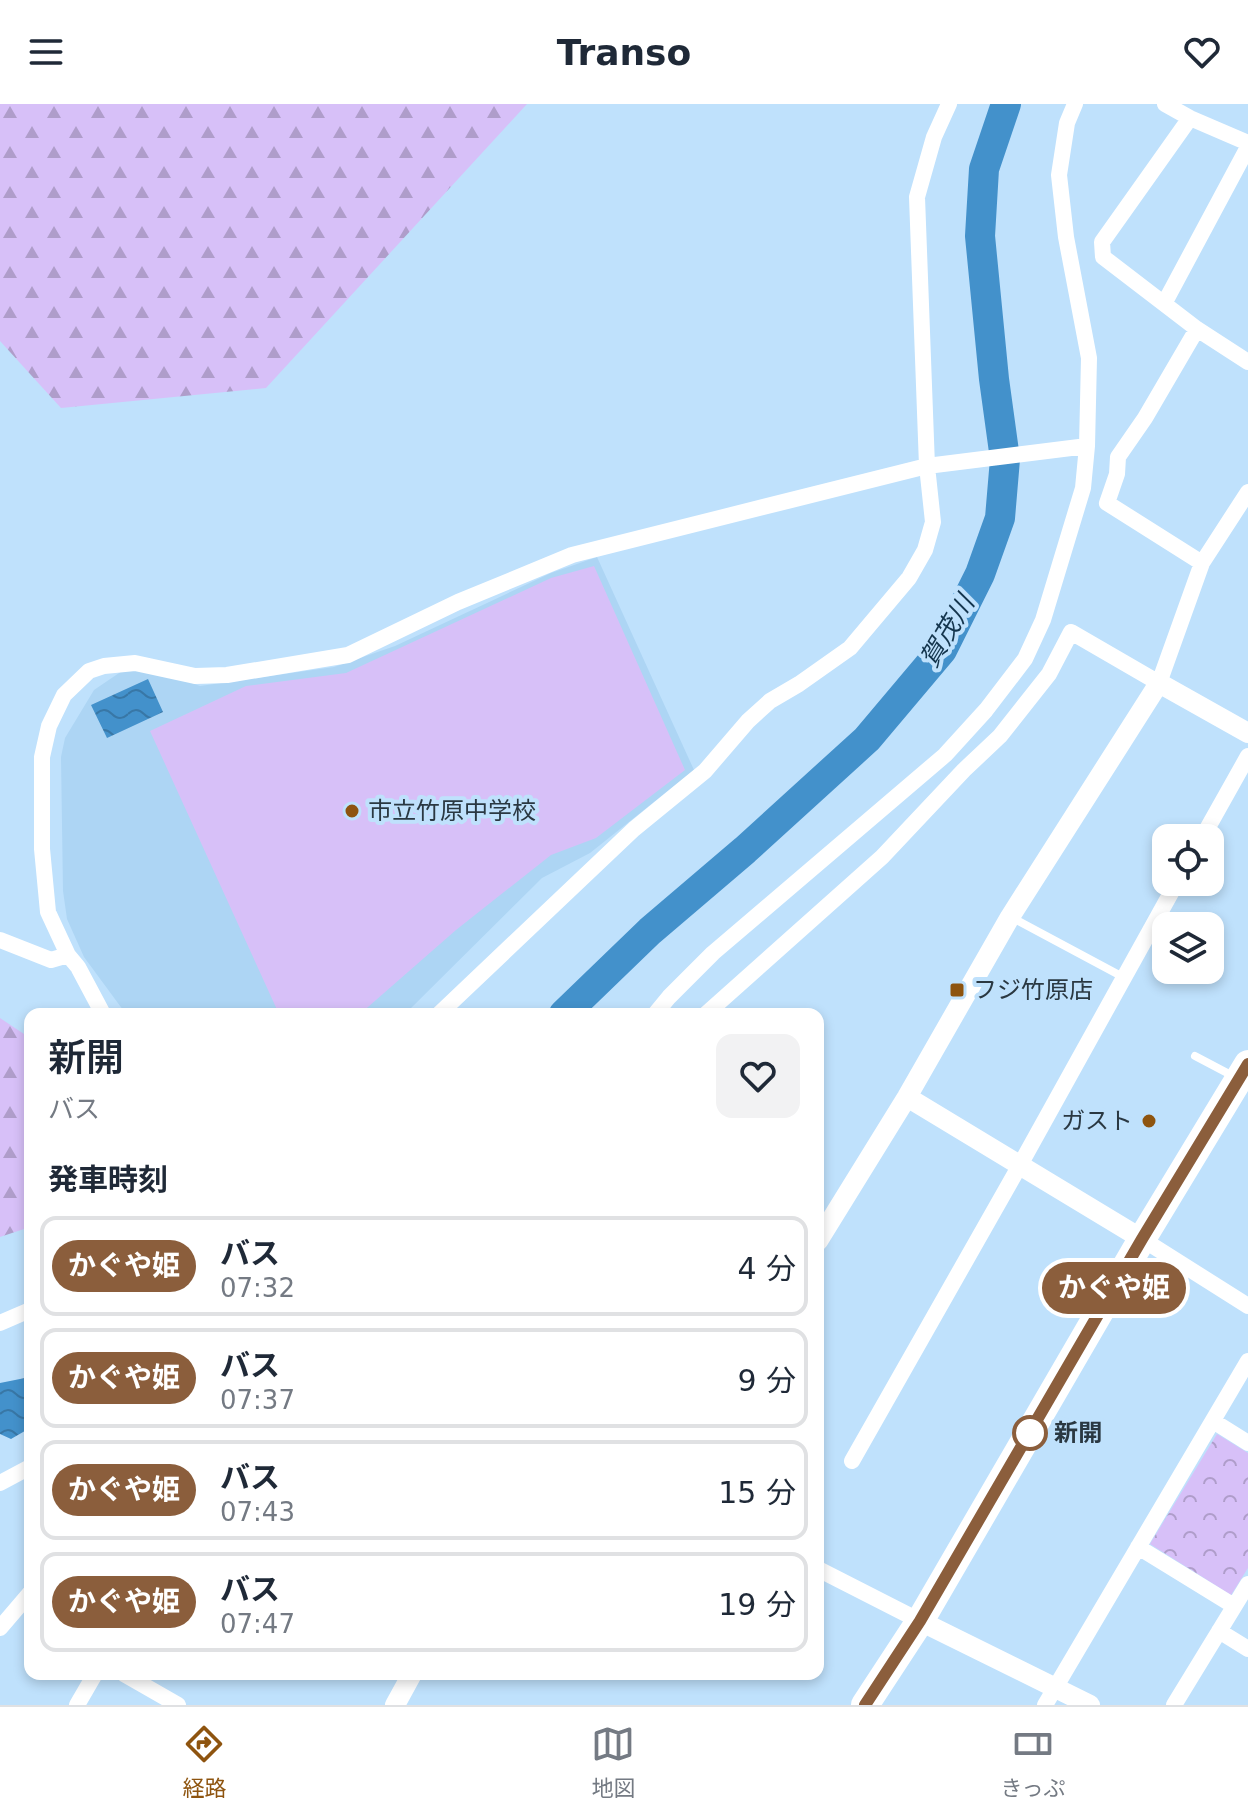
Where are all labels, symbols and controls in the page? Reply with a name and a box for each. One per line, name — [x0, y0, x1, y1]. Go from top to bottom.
icon: menu — [24, 30, 68, 74]
icon: heart — [1180, 30, 1224, 74]
text: Transo — [557, 32, 691, 73]
water label: 賀茂川 — [914, 587, 981, 672]
place label: 市立竹原中学校 — [368, 797, 536, 825]
marker: 市立竹原中学校 — [343, 802, 361, 820]
map controls — [1152, 824, 1224, 984]
button: locate — [1152, 824, 1224, 896]
button: layers — [1152, 912, 1224, 984]
place label: フジ竹原店 — [973, 976, 1093, 1004]
marker: フジ竹原店 — [948, 981, 966, 999]
button: heart — [716, 1034, 800, 1118]
text: 新開 — [48, 1036, 124, 1080]
text: バス — [48, 1094, 100, 1124]
place label: ガスト — [1061, 1107, 1133, 1135]
marker: ガスト — [1140, 1112, 1158, 1130]
text: 発車時刻 — [48, 1162, 168, 1197]
text: バス — [220, 1236, 280, 1271]
text: かぐや姫 — [68, 1249, 180, 1282]
text: 4 分 — [737, 1251, 796, 1286]
line badge: かぐや姫 — [1058, 1262, 1170, 1314]
text: かぐや姫 — [1058, 1271, 1170, 1304]
text: 07:32 — [220, 1273, 295, 1303]
text: バス — [220, 1348, 280, 1383]
text: かぐや姫 — [68, 1361, 180, 1394]
text: 9 分 — [737, 1363, 796, 1398]
text: 07:37 — [220, 1385, 295, 1415]
marker: 新開 — [1013, 1416, 1047, 1450]
place label: 新開 — [1054, 1419, 1102, 1447]
text: バス — [220, 1460, 280, 1495]
text: かぐや姫 — [68, 1473, 180, 1506]
text: 15 分 — [718, 1475, 796, 1510]
text: 07:43 — [220, 1497, 295, 1527]
text: バス — [220, 1572, 280, 1607]
text: かぐや姫 — [68, 1585, 180, 1618]
text: 19 分 — [718, 1587, 796, 1622]
text: 07:47 — [220, 1609, 295, 1639]
tab: 経路 — [182, 1722, 226, 1802]
tab: 地図 — [591, 1722, 635, 1802]
tab: きっぷ — [1000, 1722, 1066, 1802]

